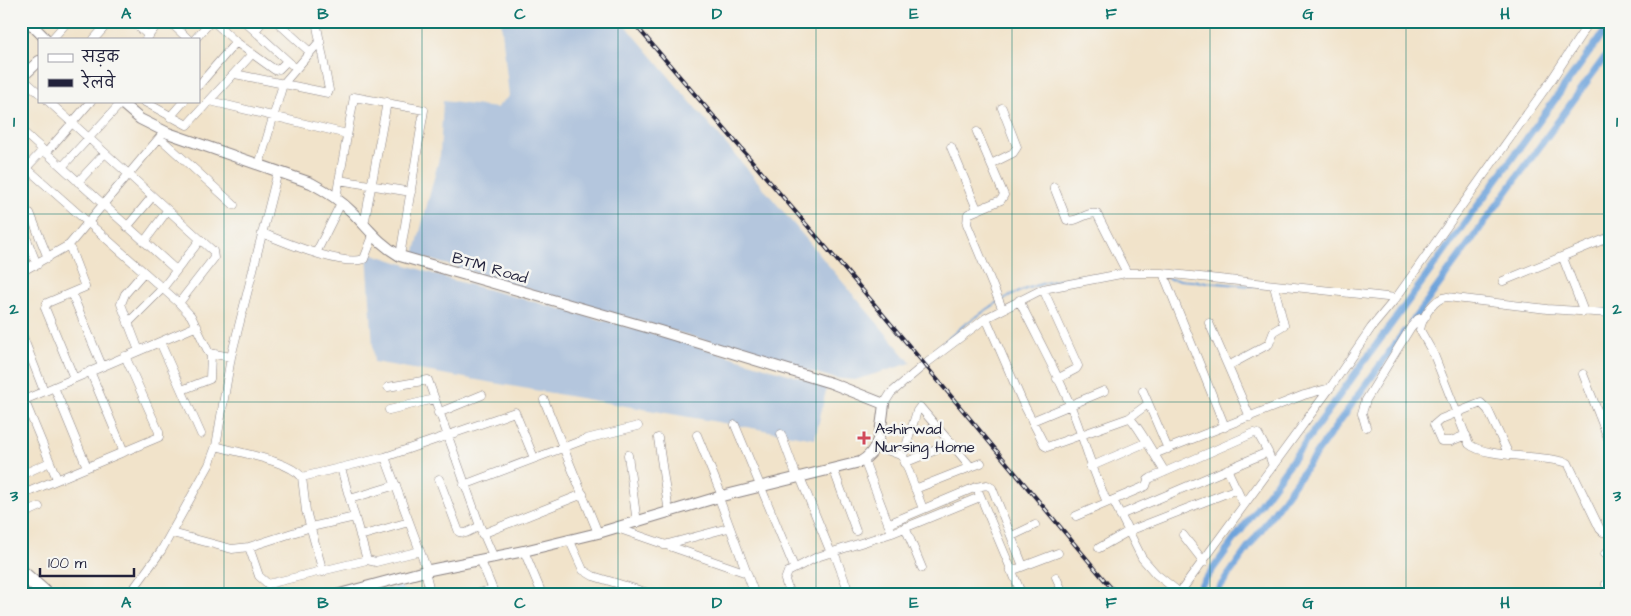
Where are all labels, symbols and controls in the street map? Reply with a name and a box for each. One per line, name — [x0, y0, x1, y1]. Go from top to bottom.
text: A — [121, 3, 132, 25]
text: B — [317, 3, 329, 25]
text: C — [514, 3, 526, 25]
text: D — [712, 3, 723, 25]
text: E — [909, 3, 919, 25]
text: F — [1105, 3, 1117, 25]
text: G — [1302, 3, 1314, 25]
text: H — [1500, 3, 1510, 25]
legend — [38, 38, 200, 102]
text: सड़क — [81, 47, 120, 68]
text: रेलवे — [80, 69, 116, 94]
text: 1 — [13, 111, 16, 133]
text: 1 — [1616, 111, 1619, 133]
street label: BTM Road — [450, 247, 530, 289]
text: 2 — [8, 298, 19, 320]
text: 2 — [1611, 298, 1622, 320]
place label: Ashirwad Nursing Home — [875, 418, 975, 459]
marker: Ashirwad Nursing Home — [857, 431, 871, 445]
text: 3 — [9, 485, 19, 507]
text: 3 — [1612, 485, 1622, 507]
scale bar — [40, 546, 134, 578]
text: 100 m — [48, 553, 87, 574]
text: A — [121, 592, 132, 614]
text: B — [317, 592, 329, 614]
text: C — [514, 592, 526, 614]
text: D — [712, 592, 723, 614]
text: E — [909, 592, 919, 614]
text: F — [1105, 592, 1117, 614]
text: G — [1302, 592, 1314, 614]
text: H — [1500, 592, 1510, 614]

